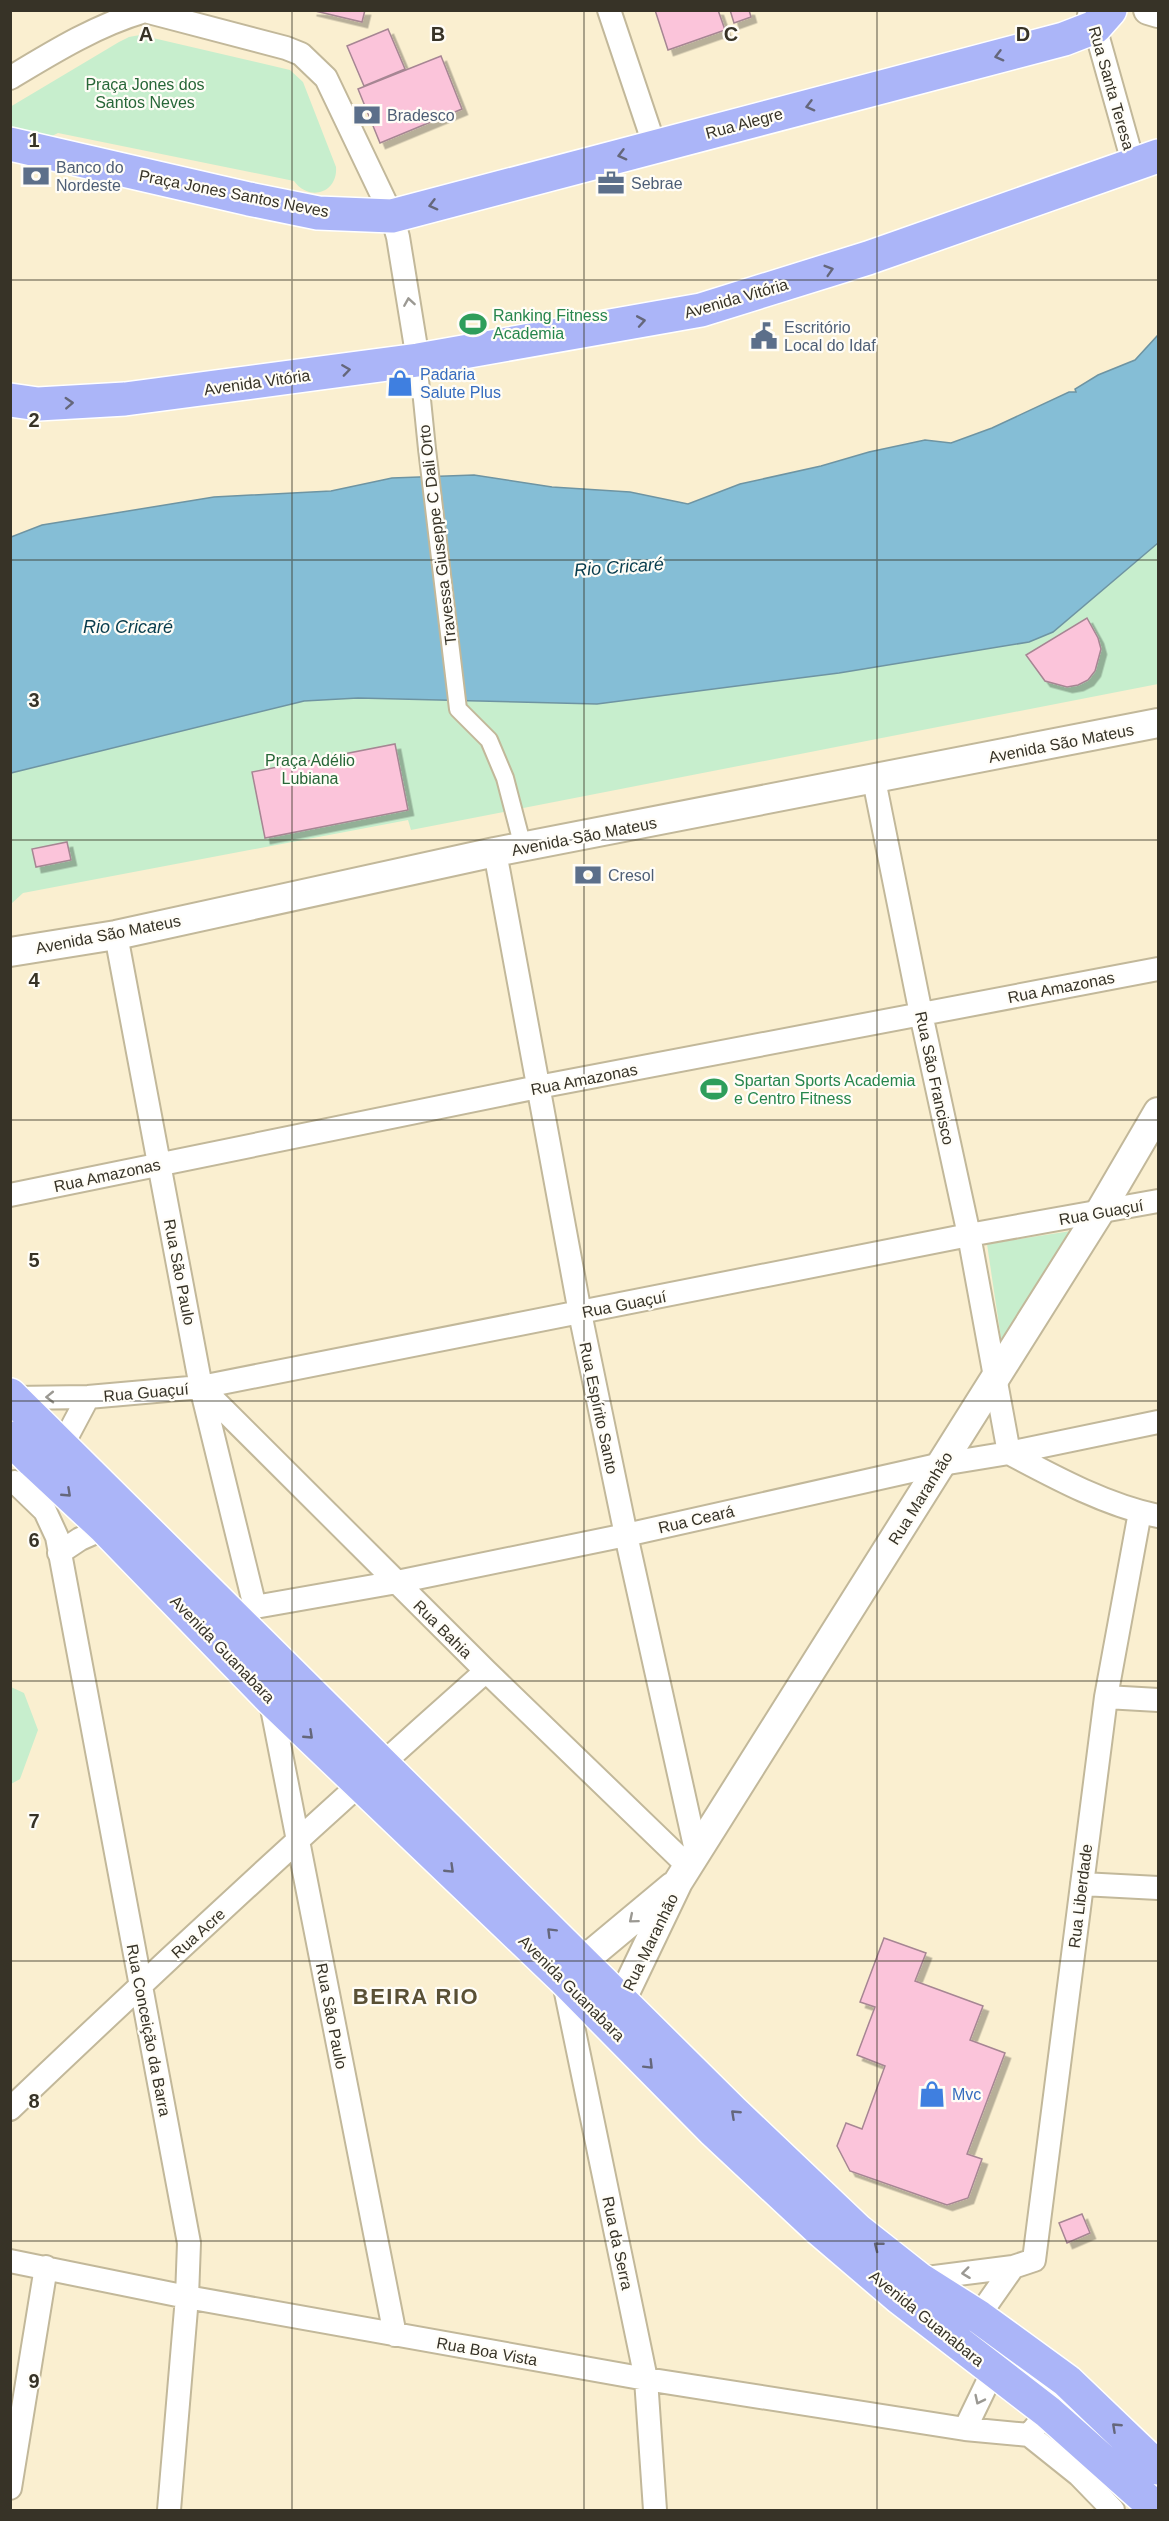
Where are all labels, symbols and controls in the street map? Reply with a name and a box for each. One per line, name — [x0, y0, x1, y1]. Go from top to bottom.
text: A — [139, 23, 153, 45]
text: B — [431, 23, 445, 45]
text: C — [724, 23, 738, 45]
text: D — [1016, 23, 1030, 45]
street label: Rua Santa Teresa — [1086, 24, 1137, 152]
one-way arrow — [994, 49, 1005, 61]
park label: Praça Jones dos Santos Neves — [85, 76, 205, 111]
one-way arrow — [806, 98, 816, 111]
bank icon: Bradesco — [352, 100, 382, 130]
street label: Rua Alegre — [704, 105, 785, 142]
place label: Bradesco — [387, 107, 455, 124]
text: 1 — [28, 129, 40, 151]
one-way arrow — [617, 148, 627, 161]
place label: Banco do Nordeste — [56, 159, 124, 194]
bank icon: Banco do Nordeste — [21, 161, 51, 191]
street label: Praça Jones Santos Neves — [138, 167, 330, 220]
office icon: Sebrae — [596, 168, 626, 198]
place label: Sebrae — [631, 175, 683, 192]
one-way arrow — [429, 198, 439, 210]
one-way arrow — [823, 265, 834, 277]
street label: Avenida Vitória — [682, 276, 790, 321]
one-way arrow — [403, 297, 415, 307]
place label: Ranking Fitness Academia — [493, 307, 608, 342]
sports icon: Ranking Fitness Academia — [458, 309, 488, 339]
one-way arrow — [636, 315, 646, 328]
place label: Escritório Local do Idaf — [784, 319, 876, 354]
public building icon: Escritório Local do Idaf — [749, 321, 779, 351]
one-way arrow — [341, 364, 350, 376]
place label: Padaria Salute Plus — [420, 366, 501, 401]
street label: Avenida Vitória — [203, 367, 311, 398]
shop icon: Padaria Salute Plus — [385, 368, 415, 398]
one-way arrow — [64, 396, 73, 409]
text: 2 — [28, 409, 40, 431]
street label: Travessa Giuseppe C Dali Orto — [416, 424, 459, 646]
water label: Rio Cricaré — [573, 554, 665, 580]
water label: Rio Cricaré — [83, 617, 173, 637]
text: 3 — [28, 689, 40, 711]
street label: Avenida São Mateus — [987, 721, 1135, 766]
park label: Praça Adélio Lubiana — [265, 752, 355, 787]
street label: Avenida São Mateus — [510, 814, 658, 859]
bank icon: Cresol — [573, 860, 603, 890]
place label: Cresol — [608, 867, 654, 884]
street label: Avenida São Mateus — [34, 912, 182, 957]
text: 4 — [28, 969, 40, 991]
street label: Rua Amazonas — [1006, 969, 1116, 1006]
street label: Rua São Francisco — [912, 1010, 957, 1147]
street label: Rua Amazonas — [529, 1061, 639, 1098]
place label: Spartan Sports Academia e Centro Fitness — [734, 1072, 916, 1107]
sports icon: Spartan Sports Academia e Centro Fitness — [699, 1074, 729, 1104]
street label: Rua Amazonas — [52, 1156, 162, 1195]
street label: Rua Guaçuí — [1058, 1197, 1145, 1228]
street label: Rua São Paulo — [161, 1218, 198, 1327]
text: 5 — [28, 1249, 40, 1271]
street label: Rua Guaçuí — [581, 1288, 668, 1321]
street label: Rua Espírito Santo — [576, 1341, 621, 1476]
street label: Rua Guaçuí — [103, 1380, 190, 1405]
one-way arrow — [46, 1391, 55, 1403]
street label: Rua Maranhão — [885, 1449, 956, 1548]
one-way arrow — [60, 1486, 71, 1497]
street label: Rua Ceará — [657, 1502, 736, 1536]
text: 6 — [28, 1529, 40, 1551]
street label: Avenida Guanabara — [167, 1592, 278, 1706]
street label: Rua Bahia — [410, 1597, 475, 1662]
one-way arrow — [303, 1728, 313, 1739]
text: 7 — [28, 1810, 40, 1832]
street label: Rua Liberdade — [1066, 1843, 1095, 1949]
one-way arrow — [443, 1862, 454, 1873]
street label: Rua Maranhão — [620, 1891, 681, 1994]
street label: Rua Acre — [168, 1905, 229, 1962]
one-way arrow — [629, 1912, 640, 1923]
one-way arrow — [548, 1929, 559, 1940]
street label: Avenida Guanabara — [515, 1932, 628, 2045]
street label: Rua Conceição da Barra — [123, 1942, 174, 2118]
street label: Rua São Paulo — [313, 1962, 350, 2071]
district label: BEIRA RIO — [353, 1984, 479, 2009]
one-way arrow — [642, 2059, 653, 2069]
shop icon: Mvc — [917, 2079, 947, 2109]
place label: Mvc — [952, 2086, 981, 2103]
text: 8 — [28, 2090, 40, 2112]
one-way arrow — [731, 2110, 742, 2121]
street label: Rua da Serra — [599, 2195, 636, 2292]
one-way arrow — [873, 2243, 884, 2254]
one-way arrow — [961, 2266, 970, 2279]
street label: Avenida Guanabara — [866, 2267, 987, 2370]
street label: Rua Boa Vista — [435, 2334, 539, 2369]
text: 9 — [28, 2370, 40, 2392]
one-way arrow — [974, 2394, 986, 2405]
one-way arrow — [1112, 2424, 1123, 2435]

